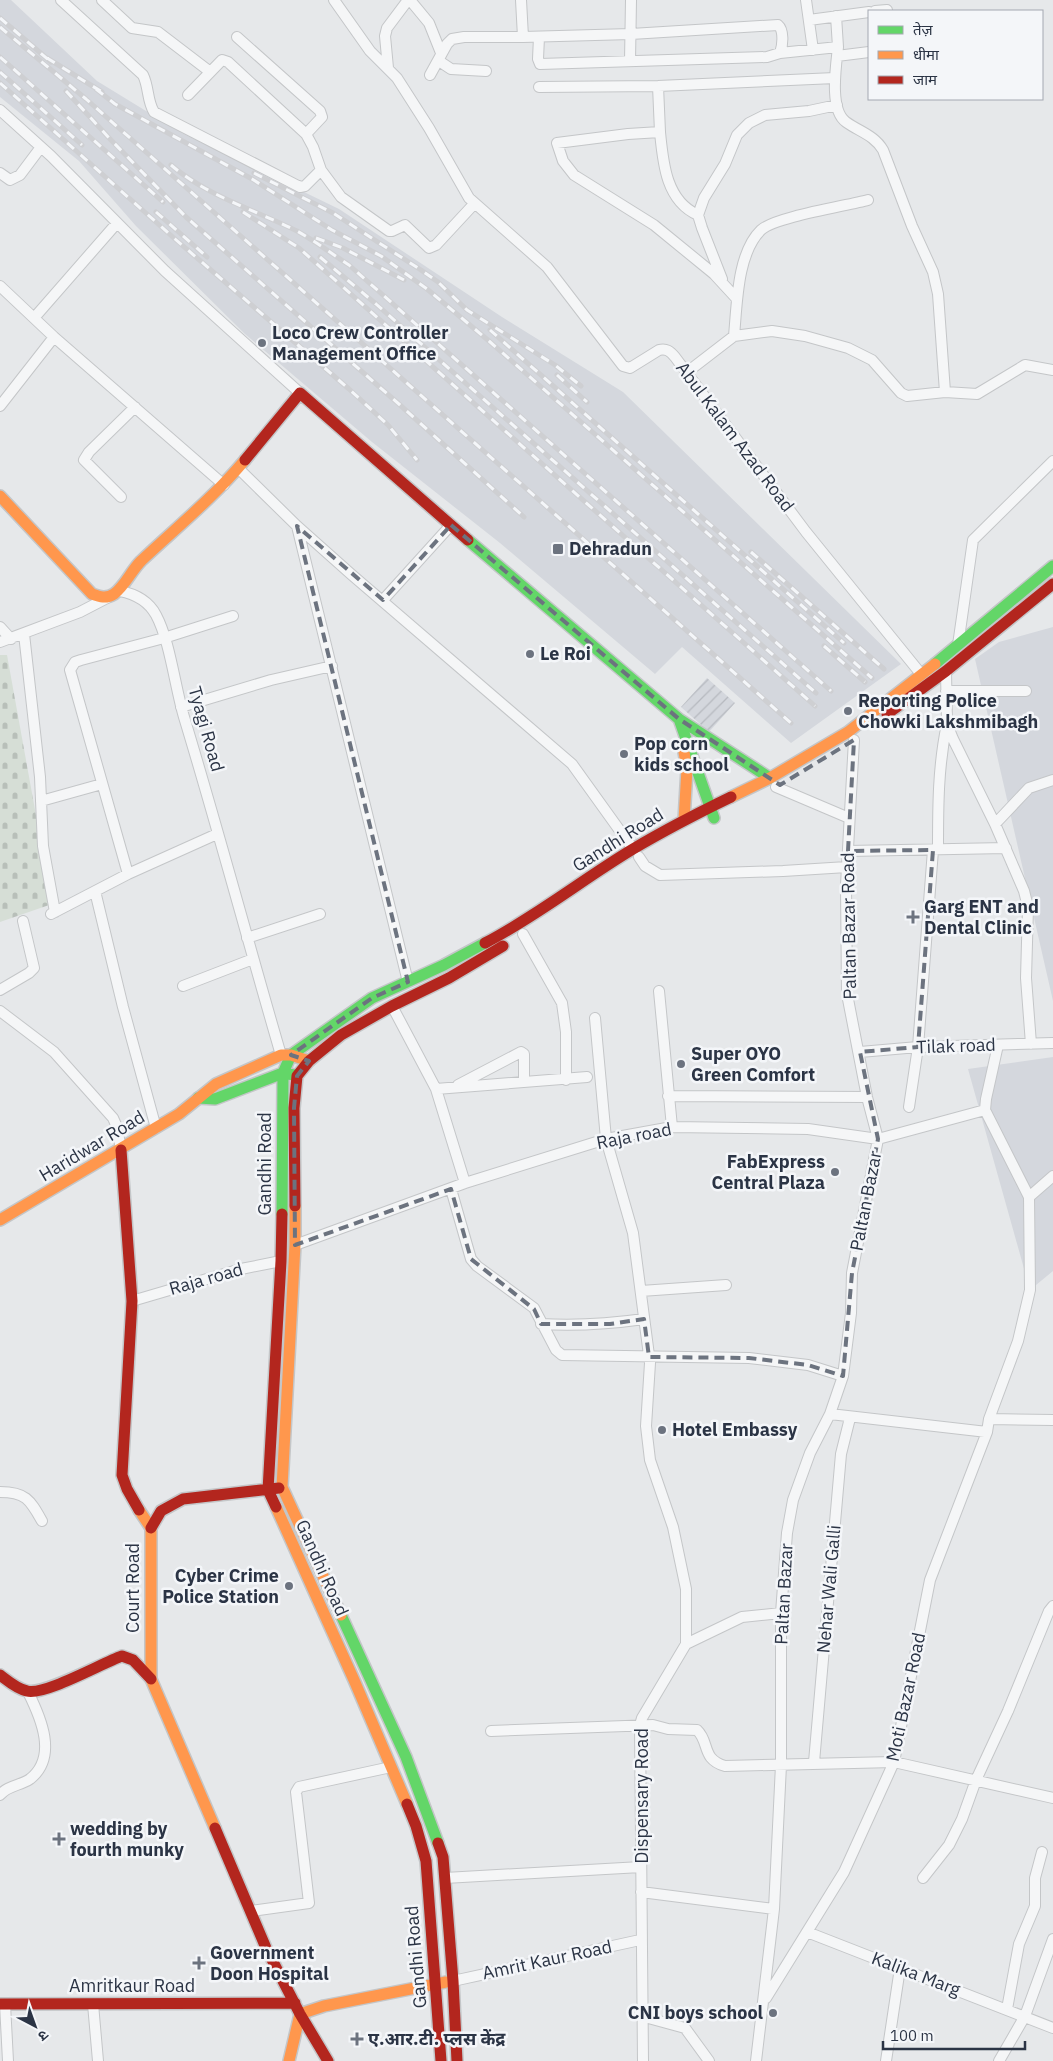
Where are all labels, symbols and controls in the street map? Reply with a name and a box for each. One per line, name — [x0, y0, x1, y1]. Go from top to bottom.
legend — [868, 10, 1043, 100]
text: तेज़ — [913, 20, 934, 39]
text: धीमा — [913, 45, 940, 64]
text: जाम — [913, 70, 938, 89]
place label: Loco Crew Controller Management Office — [272, 321, 448, 365]
marker: Loco Crew Controller Management Office — [256, 337, 268, 349]
street label: Abul Kalam Azad Road — [671, 357, 799, 516]
place label: Dehradun — [569, 537, 652, 560]
marker: Dehradun — [551, 542, 565, 556]
place label: Le Roi — [540, 642, 591, 665]
marker: Le Roi — [524, 648, 536, 660]
street label: Tyagi Road — [183, 684, 230, 774]
place label: Reporting Police Chowki Lakshmibagh — [858, 689, 1038, 733]
marker: Reporting Police Chowki Lakshmibagh — [842, 705, 854, 717]
place label: Pop corn kids school — [634, 732, 729, 776]
marker: Pop corn kids school — [618, 748, 630, 760]
street label: Gandhi Road — [568, 802, 668, 877]
street label: Paltan Bazar Road — [836, 852, 861, 1000]
place label: Garg ENT and Dental Clinic — [924, 895, 1039, 939]
marker: Garg ENT and Dental Clinic — [906, 910, 920, 924]
street label: Tilak road — [916, 1033, 996, 1058]
place label: Super OYO Green Comfort — [691, 1042, 815, 1086]
marker: Super OYO Green Comfort — [675, 1058, 687, 1070]
street label: Haridwar Road — [35, 1105, 149, 1186]
street label: Gandhi Road — [253, 1112, 276, 1216]
street label: Raja road — [594, 1117, 673, 1154]
street label: Paltan Bazar — [845, 1149, 887, 1253]
place label: FabExpress Central Plaza — [712, 1150, 825, 1194]
marker: FabExpress Central Plaza — [829, 1166, 841, 1178]
street label: Raja road — [166, 1257, 246, 1300]
place label: Hotel Embassy — [672, 1418, 798, 1441]
marker: Hotel Embassy — [656, 1424, 668, 1436]
street label: Gandhi Road — [291, 1516, 354, 1620]
street label: Nehar Wali Galli — [811, 1524, 846, 1654]
street label: Paltan Bazar — [769, 1542, 798, 1645]
street label: Court Road — [121, 1543, 144, 1633]
place label: Cyber Crime Police Station — [162, 1564, 279, 1608]
marker: Cyber Crime Police Station — [283, 1580, 295, 1592]
street label: Moti Bazar Road — [881, 1630, 930, 1764]
street label: Dispensary Road — [630, 1728, 653, 1864]
place label: wedding by fourth munky — [70, 1817, 184, 1861]
marker: wedding by fourth munky — [52, 1832, 66, 1846]
street label: Gandhi Road — [400, 1905, 431, 2009]
street label: Amrit Kaur Road — [480, 1935, 614, 1984]
place label: Government Doon Hospital — [210, 1941, 329, 1985]
street label: Kalika Marg — [868, 1946, 964, 2001]
marker: Government Doon Hospital — [192, 1956, 206, 1970]
street label: Amritkaur Road — [69, 1974, 195, 1997]
north arrow — [10, 2001, 60, 2051]
place label: CNI boys school — [628, 2001, 764, 2024]
marker: CNI boys school — [767, 2007, 779, 2019]
scale bar — [883, 2018, 1026, 2050]
text: उ — [34, 2026, 53, 2046]
text: 100 m — [890, 2026, 934, 2045]
place label: ए.आर.टी. प्लस केंद्र — [368, 2027, 506, 2050]
marker: ए.आर.टी. प्लस केंद्र — [350, 2032, 364, 2046]

